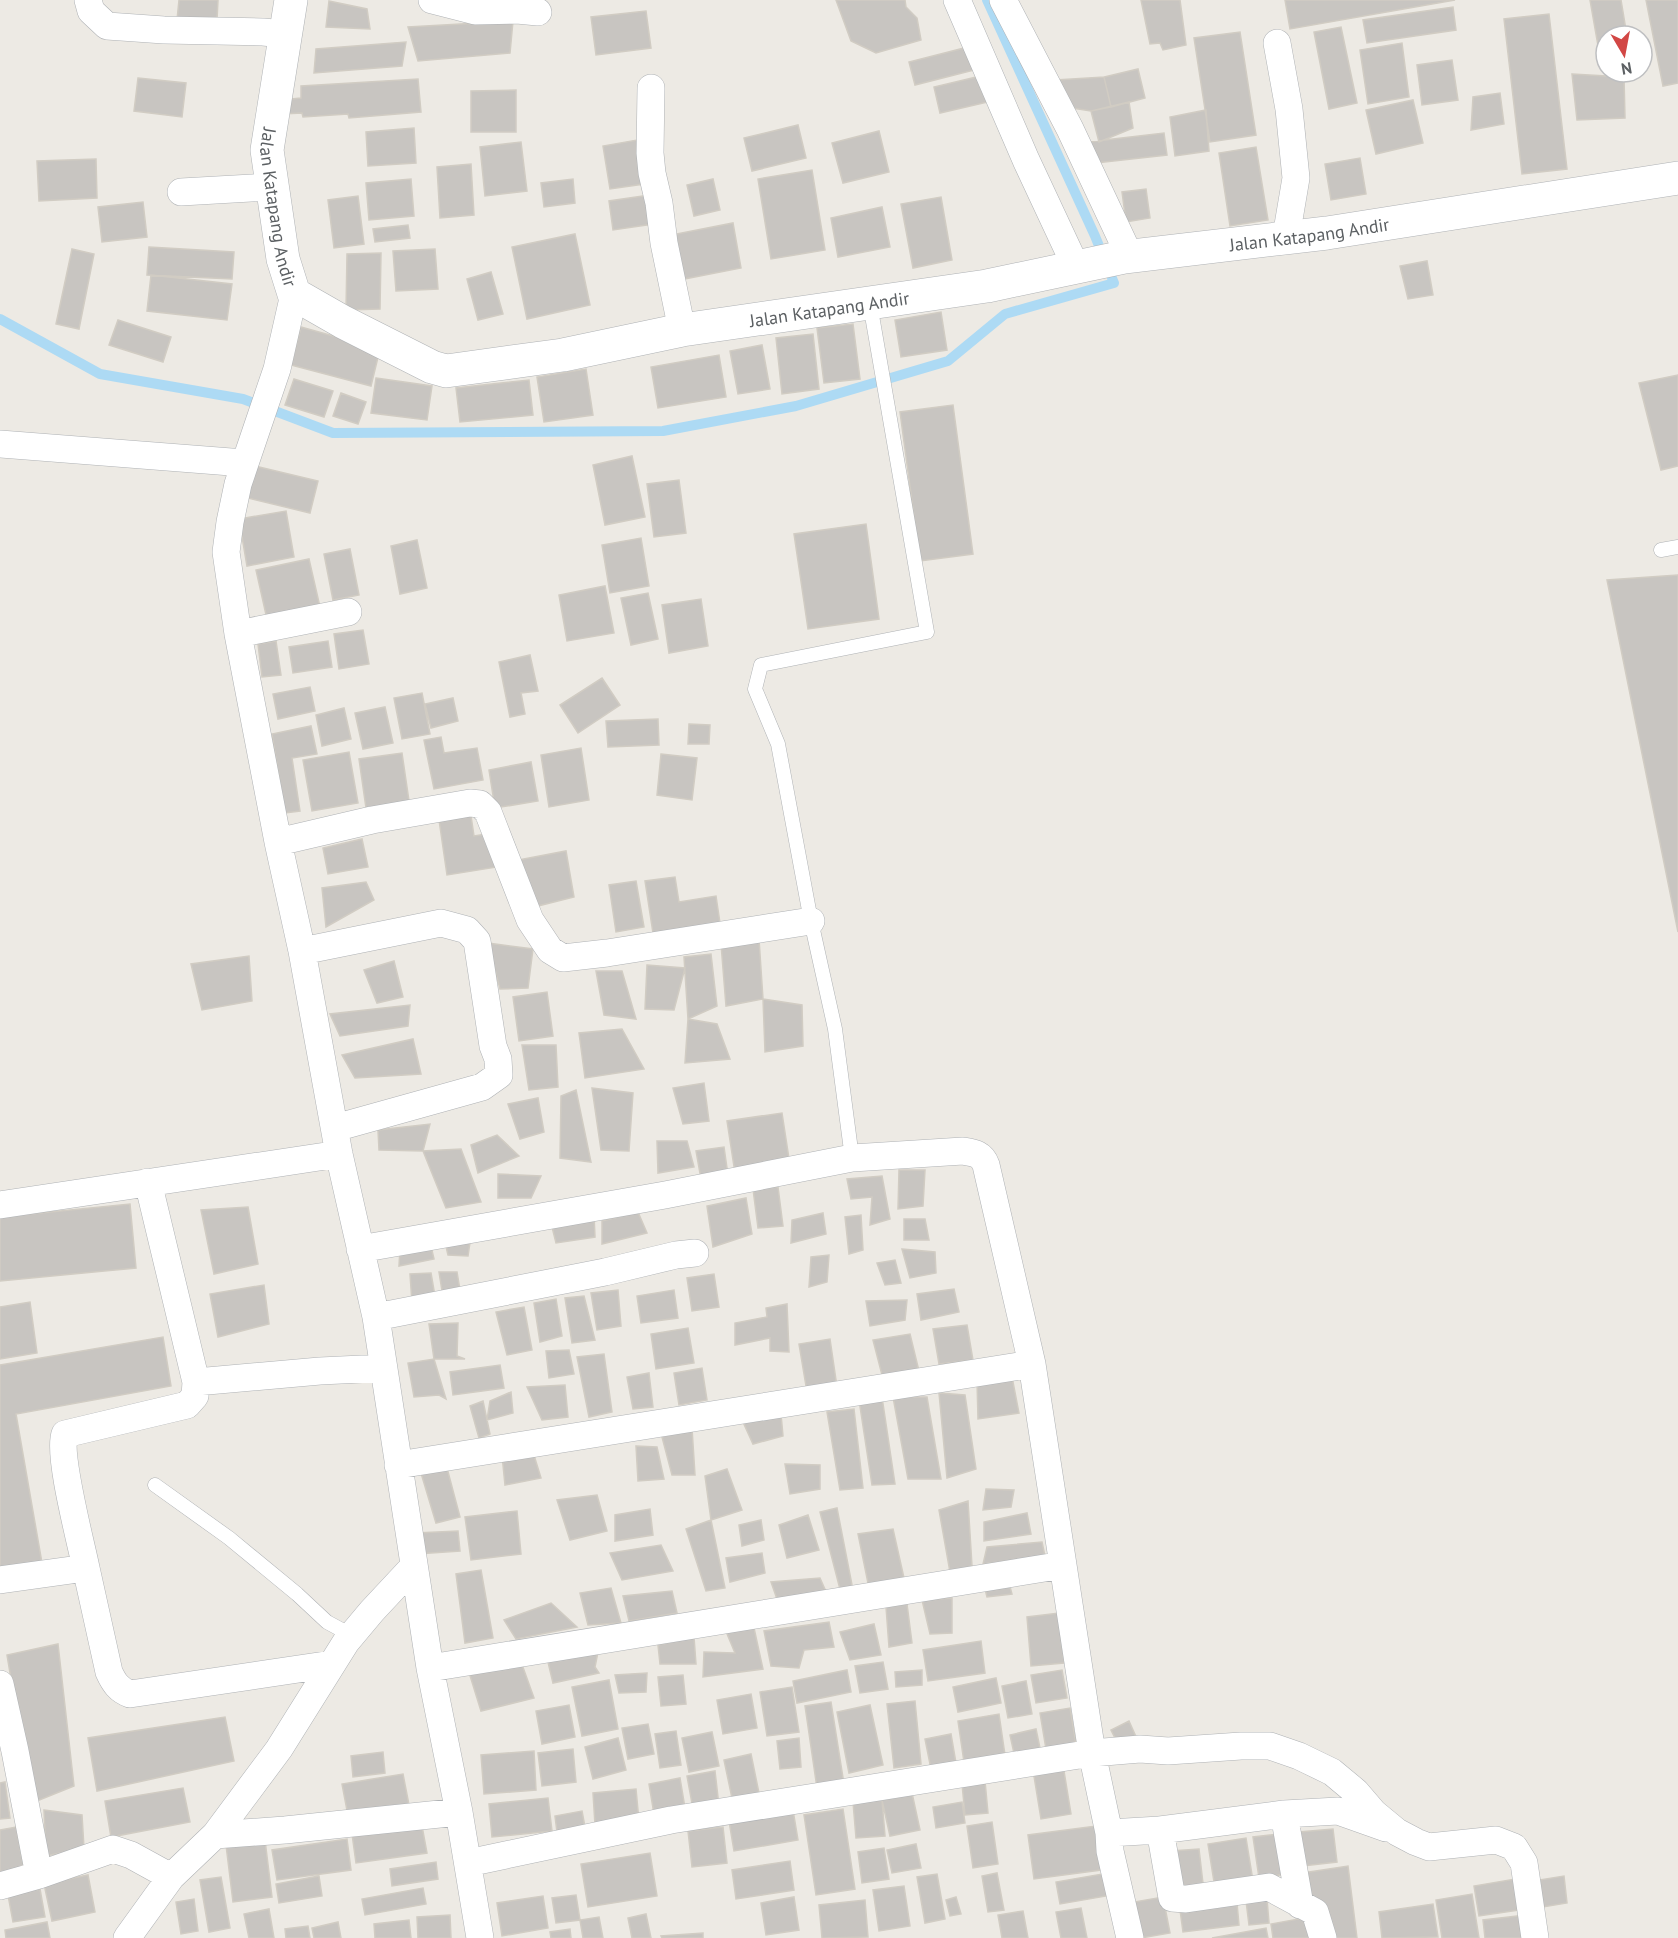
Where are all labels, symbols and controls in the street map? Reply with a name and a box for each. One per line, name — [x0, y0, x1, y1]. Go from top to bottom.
north arrow — [1594, 24, 1654, 84]
text: N — [1620, 58, 1634, 80]
street label: Jalan Katapang Andir — [255, 125, 302, 290]
street label: Jalan Katapang Andir — [1227, 212, 1391, 256]
street label: Jalan Katapang Andir — [747, 286, 911, 332]

